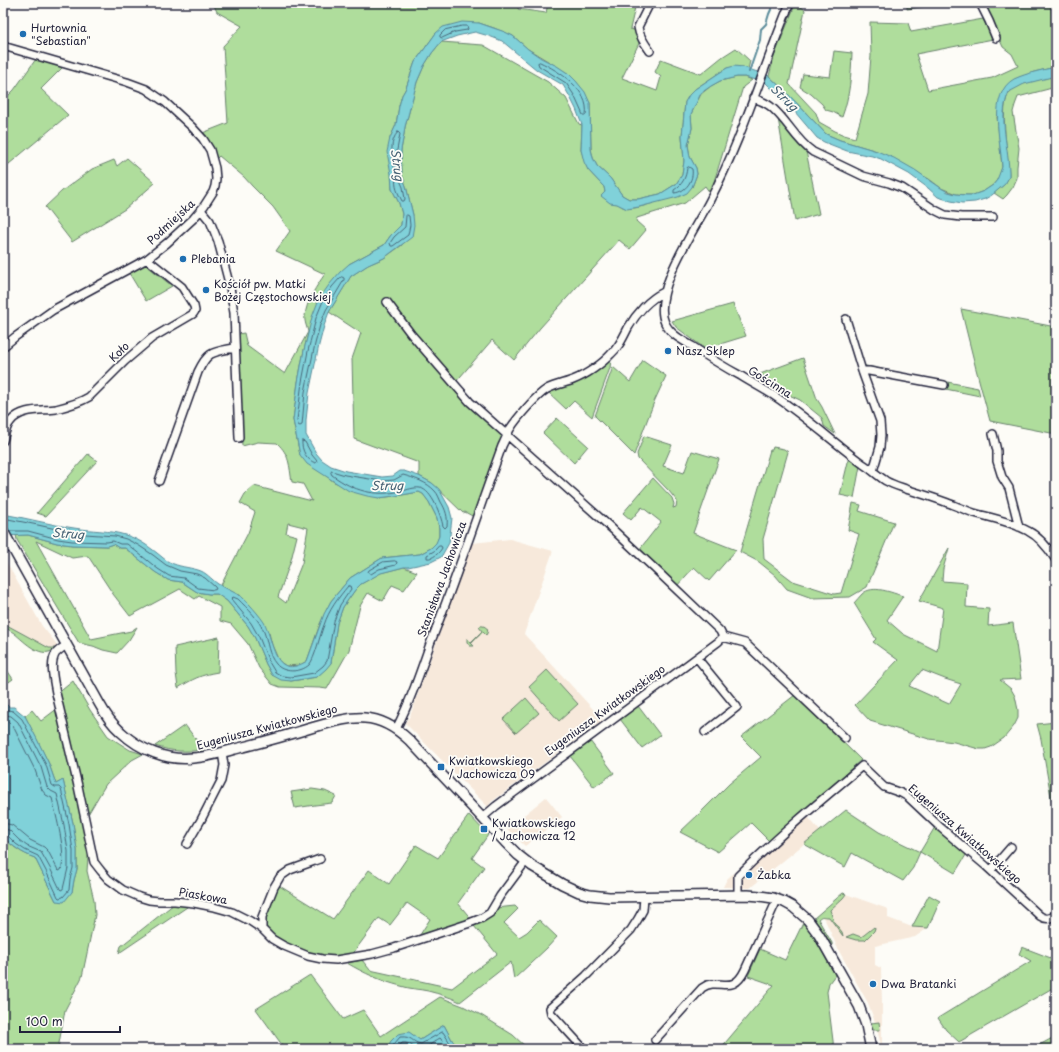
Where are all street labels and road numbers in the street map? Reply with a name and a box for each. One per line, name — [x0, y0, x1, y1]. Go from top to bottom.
street label: Podmiejska — [143, 195, 198, 248]
street label: Koło — [105, 338, 133, 366]
street label: Gościnna — [745, 361, 796, 402]
street label: Stanisława Jachowicza — [413, 518, 470, 639]
street label: Eugeniusza Kwiatkowskiego — [541, 660, 668, 759]
street label: Eugeniusza Kwiatkowskiego — [195, 700, 339, 754]
street label: Eugeniusza Kwiatkowskiego — [905, 780, 1026, 888]
street label: Piaskowa — [177, 883, 229, 908]

